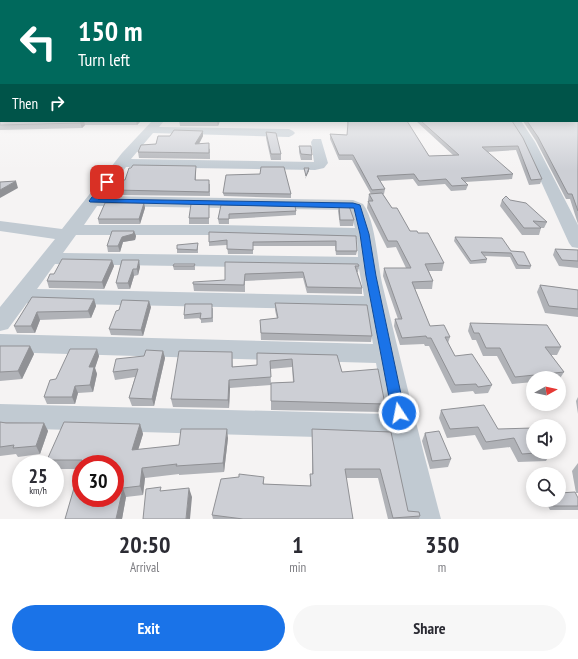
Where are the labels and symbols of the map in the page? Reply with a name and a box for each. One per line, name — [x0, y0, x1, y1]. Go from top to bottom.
pin — [90, 165, 124, 199]
north arrow — [526, 371, 566, 411]
position arrow — [378, 392, 420, 434]
speed limit sign: 30 — [72, 455, 124, 507]

